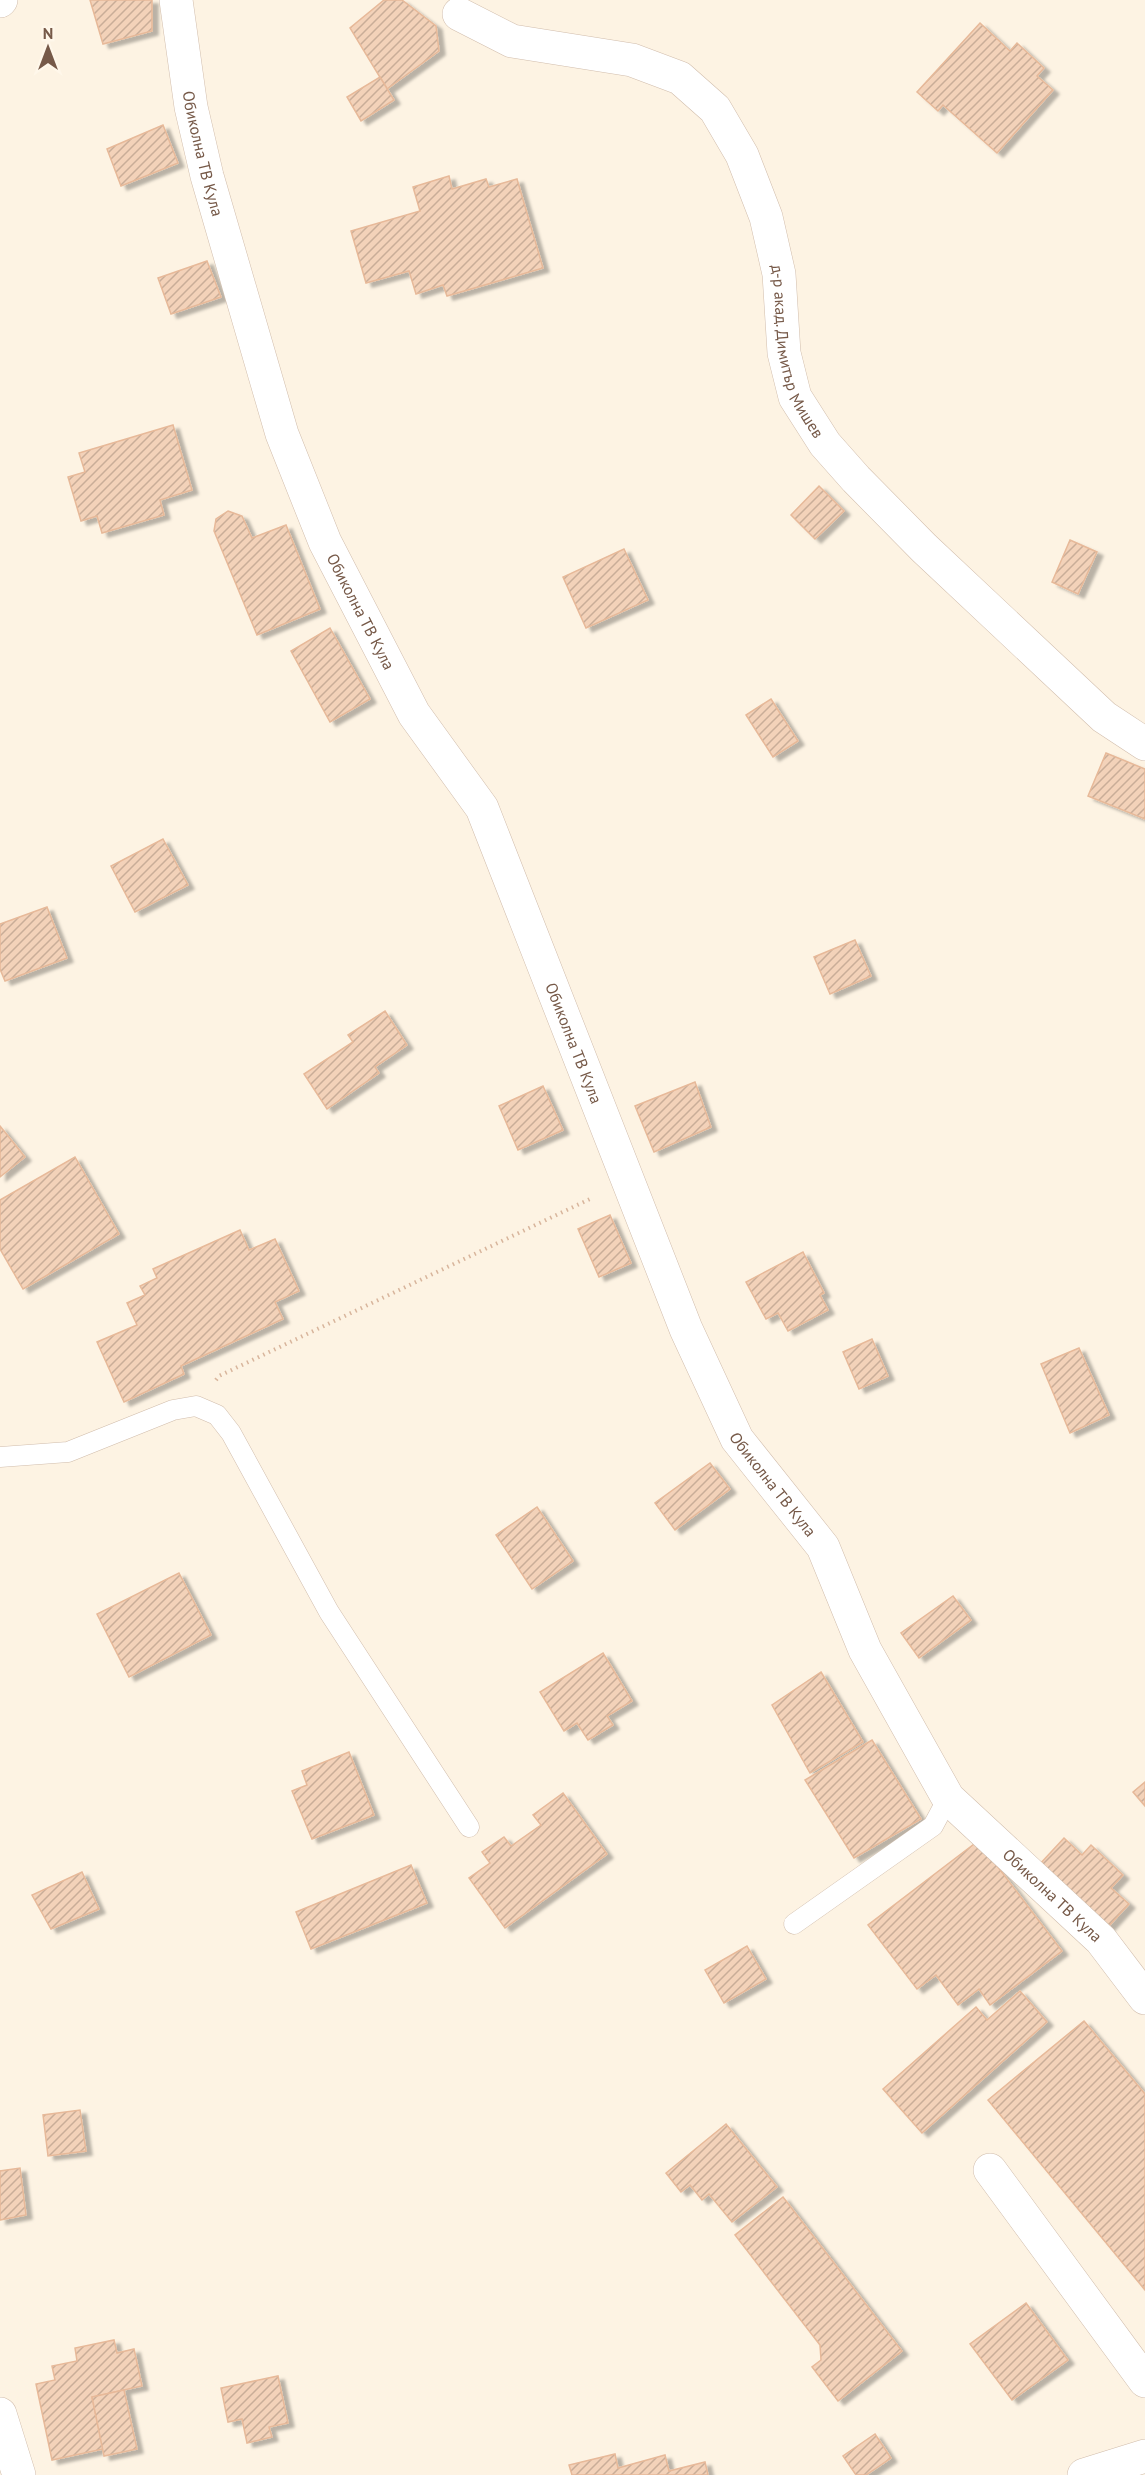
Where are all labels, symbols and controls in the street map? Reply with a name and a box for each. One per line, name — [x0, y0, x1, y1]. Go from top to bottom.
north arrow — [18, 18, 78, 78]
text: N — [43, 23, 53, 43]
street label: Обиколна ТВ Кула — [179, 90, 228, 218]
street label: д-р акад. Димитър Мишев — [767, 262, 829, 442]
street label: Обиколна ТВ Кула — [323, 550, 399, 673]
street label: Обиколна ТВ Кула — [541, 980, 607, 1106]
street label: Обиколна ТВ Кула — [725, 1429, 821, 1541]
street label: Обиколна ТВ Кула — [999, 1844, 1106, 1946]

